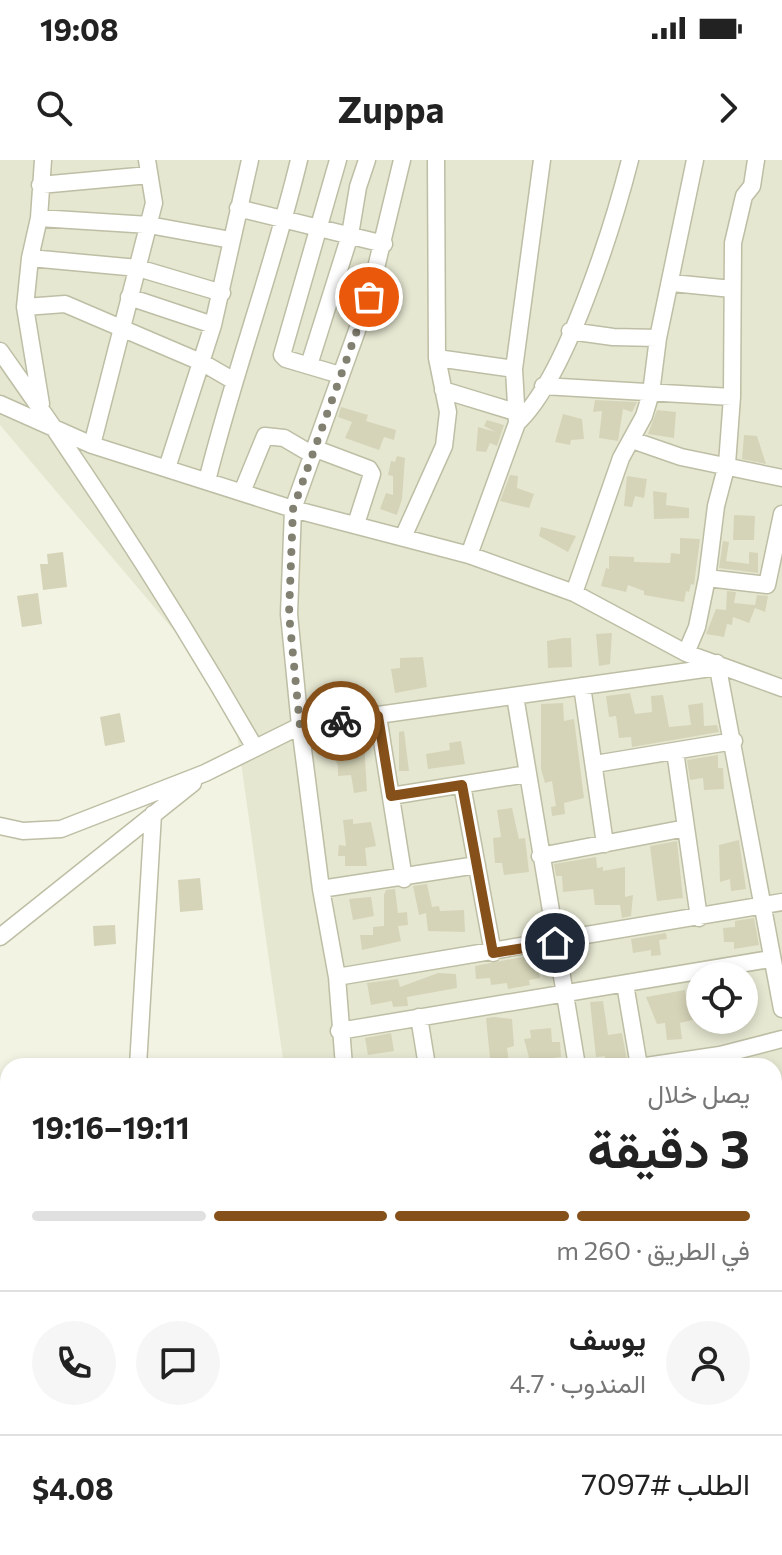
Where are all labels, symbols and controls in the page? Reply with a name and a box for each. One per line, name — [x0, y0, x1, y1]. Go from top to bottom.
text: 19:08 — [40, 10, 119, 47]
icon: search — [32, 86, 76, 130]
text: Zuppa — [338, 86, 444, 130]
icon: forward — [706, 86, 750, 130]
pin — [335, 263, 403, 331]
icon: bag — [347, 275, 391, 319]
courier — [301, 681, 381, 761]
icon: bike — [319, 699, 363, 743]
pin — [521, 909, 589, 977]
icon: home — [533, 921, 577, 965]
map controls — [686, 962, 758, 1034]
button: locate — [686, 962, 758, 1034]
text: يصل خلال — [647, 1077, 750, 1108]
text: 19:11–19:16 — [32, 1108, 190, 1145]
text: 3 دقيقة — [587, 1115, 750, 1179]
text: في الطريق · 260 m — [556, 1234, 750, 1265]
text: يوسف — [569, 1319, 646, 1356]
button: phone — [32, 1321, 116, 1405]
button: chat — [136, 1321, 220, 1405]
button: person — [666, 1321, 750, 1405]
text: المندوب · 4.7 — [510, 1367, 646, 1398]
text: الطلب #7097 — [581, 1464, 750, 1501]
text: $4.08 — [32, 1469, 114, 1506]

